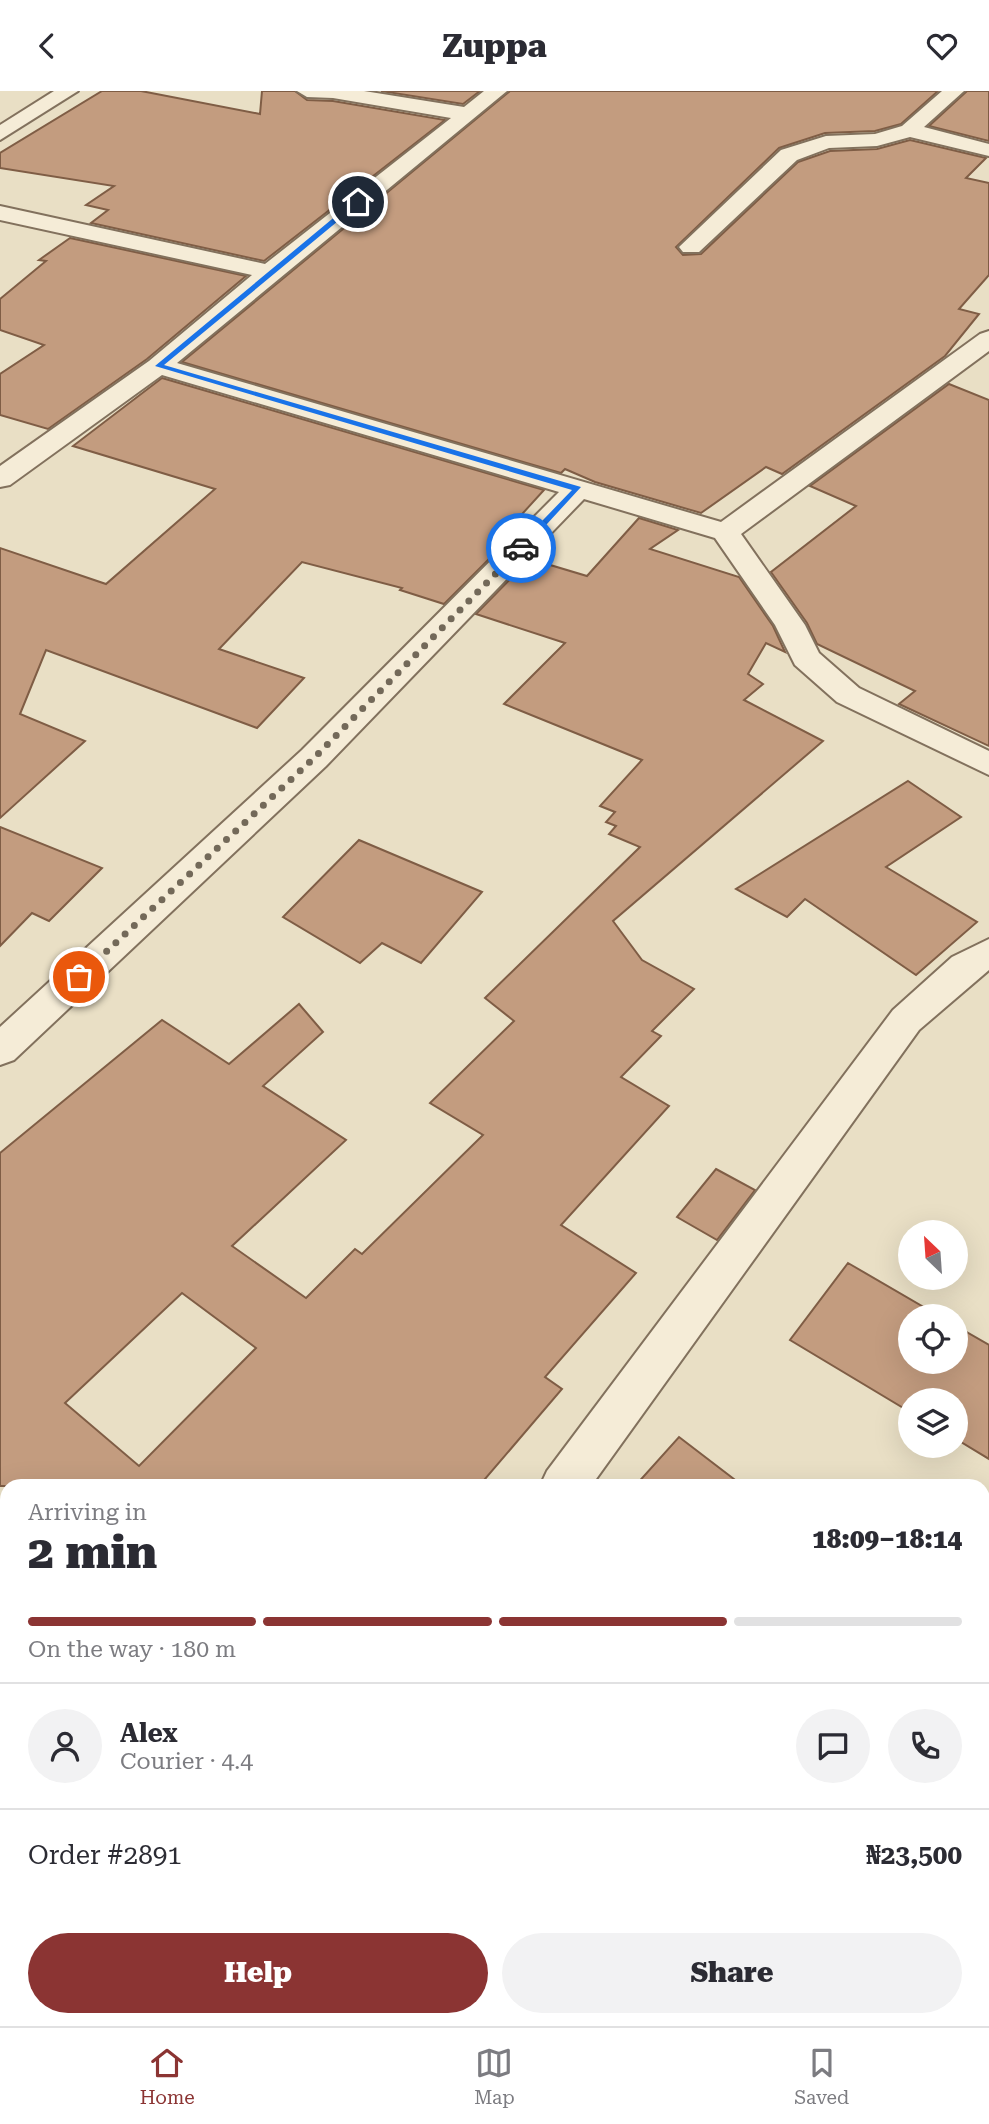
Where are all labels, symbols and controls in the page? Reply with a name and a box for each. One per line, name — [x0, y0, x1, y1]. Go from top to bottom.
icon: back — [28, 27, 66, 65]
text: Zuppa — [442, 27, 547, 65]
icon: heart — [923, 27, 961, 65]
pin — [328, 172, 388, 232]
icon: home — [339, 183, 377, 221]
courier — [486, 513, 556, 583]
icon: car — [502, 529, 540, 567]
pin — [49, 947, 109, 1007]
icon: bag — [60, 958, 98, 996]
north arrow — [898, 1220, 968, 1290]
map controls — [898, 1220, 968, 1458]
button: locate — [898, 1304, 968, 1374]
button: layers — [898, 1388, 968, 1458]
text: Arriving in — [28, 1499, 147, 1526]
text: 18:09–18:14 — [812, 1524, 962, 1554]
text: 2 min — [28, 1525, 157, 1579]
text: On the way · 180 m — [28, 1636, 236, 1663]
button: person — [28, 1709, 102, 1783]
button: chat — [796, 1709, 870, 1783]
button: phone — [888, 1709, 962, 1783]
text: Alex — [120, 1718, 178, 1748]
text: Courier · 4.4 — [120, 1748, 253, 1775]
text: Order #2891 — [28, 1840, 182, 1870]
text: ₦23,500 — [866, 1840, 962, 1870]
button: Help — [28, 1933, 488, 2013]
button: Share — [502, 1933, 962, 2013]
tab: Home — [140, 2044, 195, 2109]
tab: Map — [474, 2044, 515, 2109]
tab: Saved — [794, 2044, 849, 2109]

